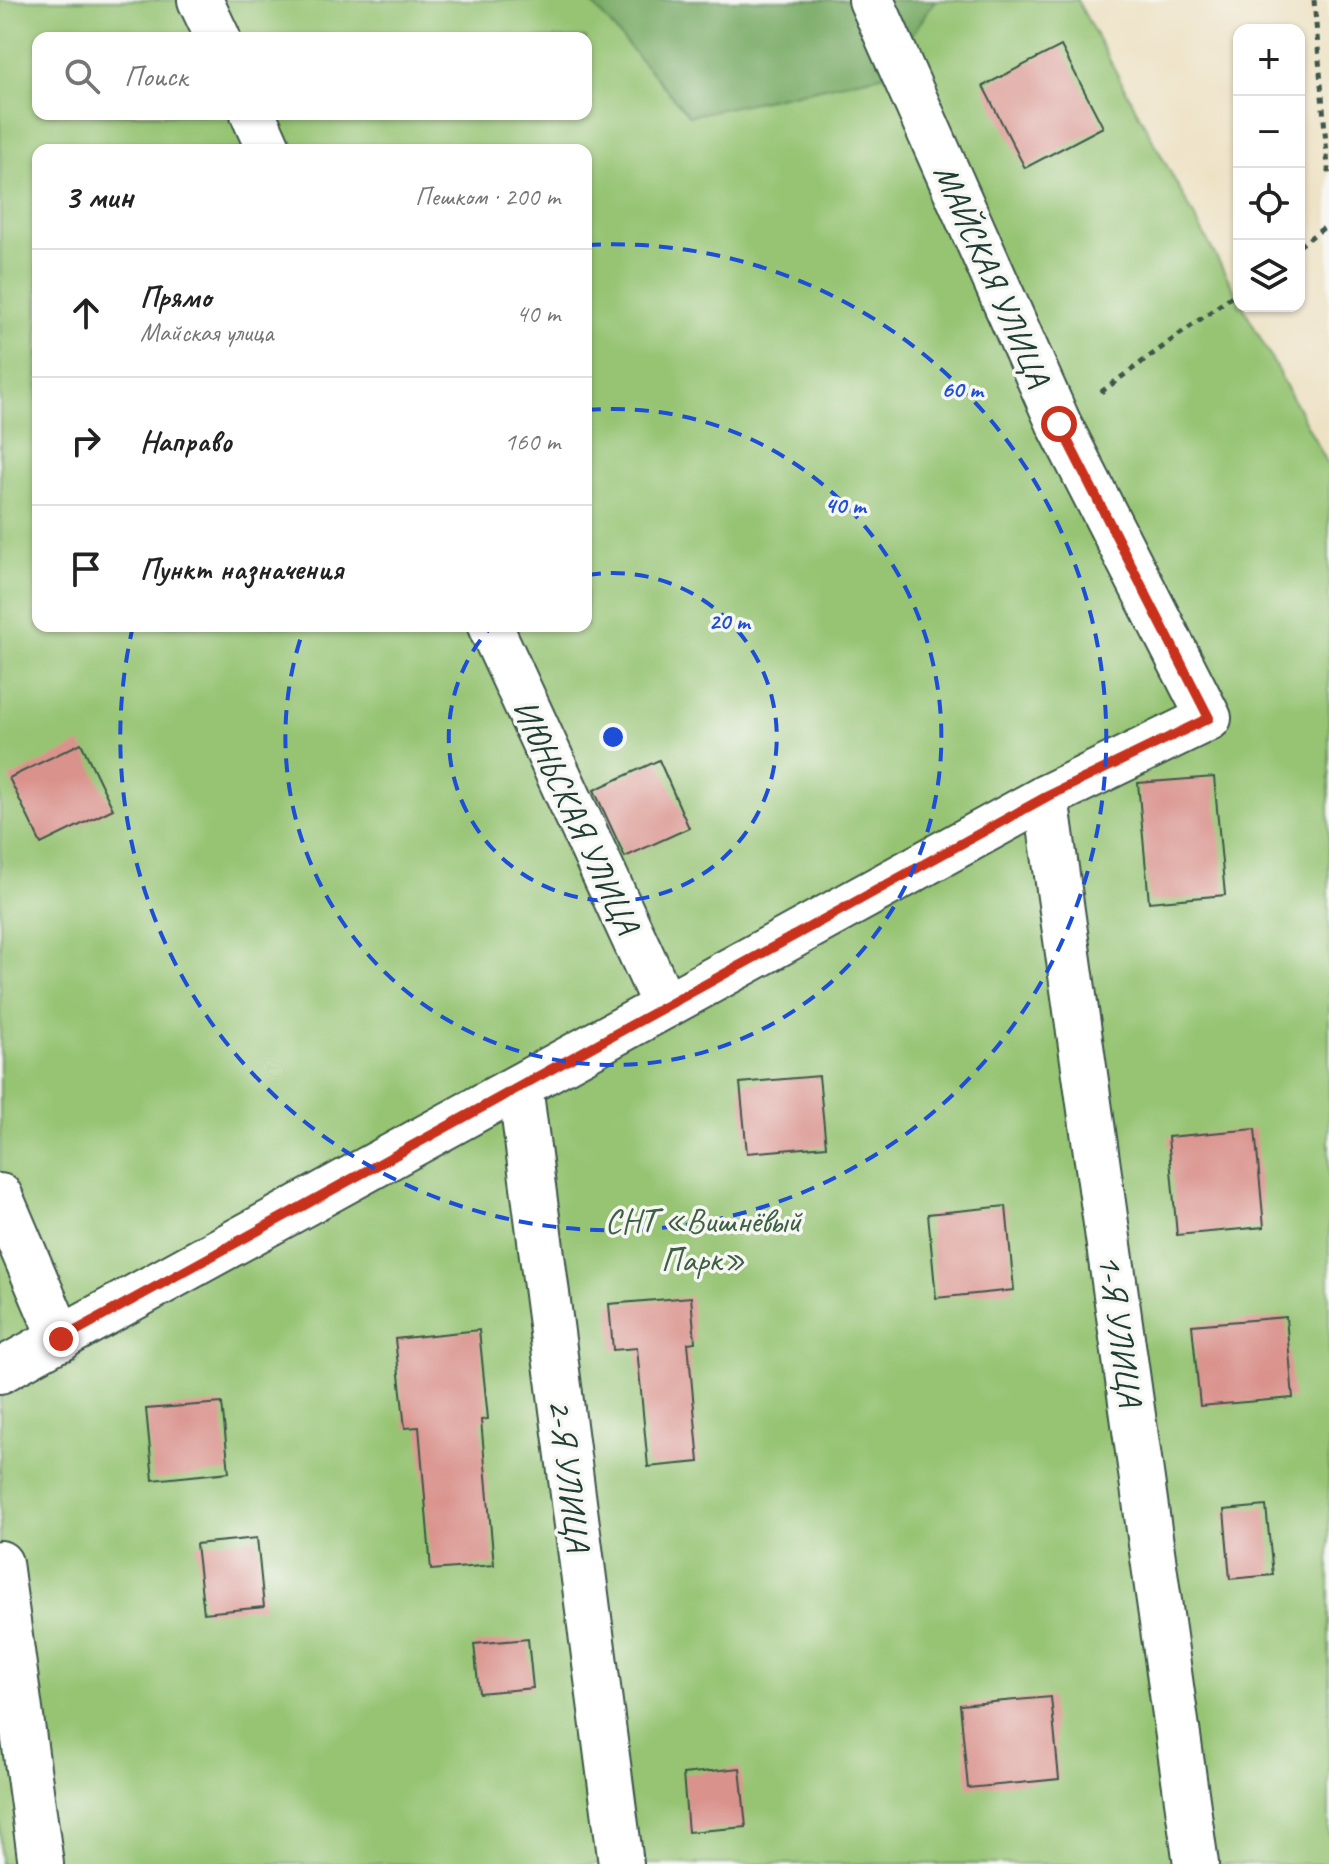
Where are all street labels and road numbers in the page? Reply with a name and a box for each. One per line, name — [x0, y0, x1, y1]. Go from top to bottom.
street label: МАЙСКАЯ УЛИЦА — [924, 157, 1061, 394]
street label: ИЮНЬСКАЯ УЛИЦА — [504, 692, 650, 942]
street label: 1-Я УЛИЦА — [1089, 1252, 1153, 1410]
street label: 2-Я УЛИЦА — [539, 1397, 600, 1555]

